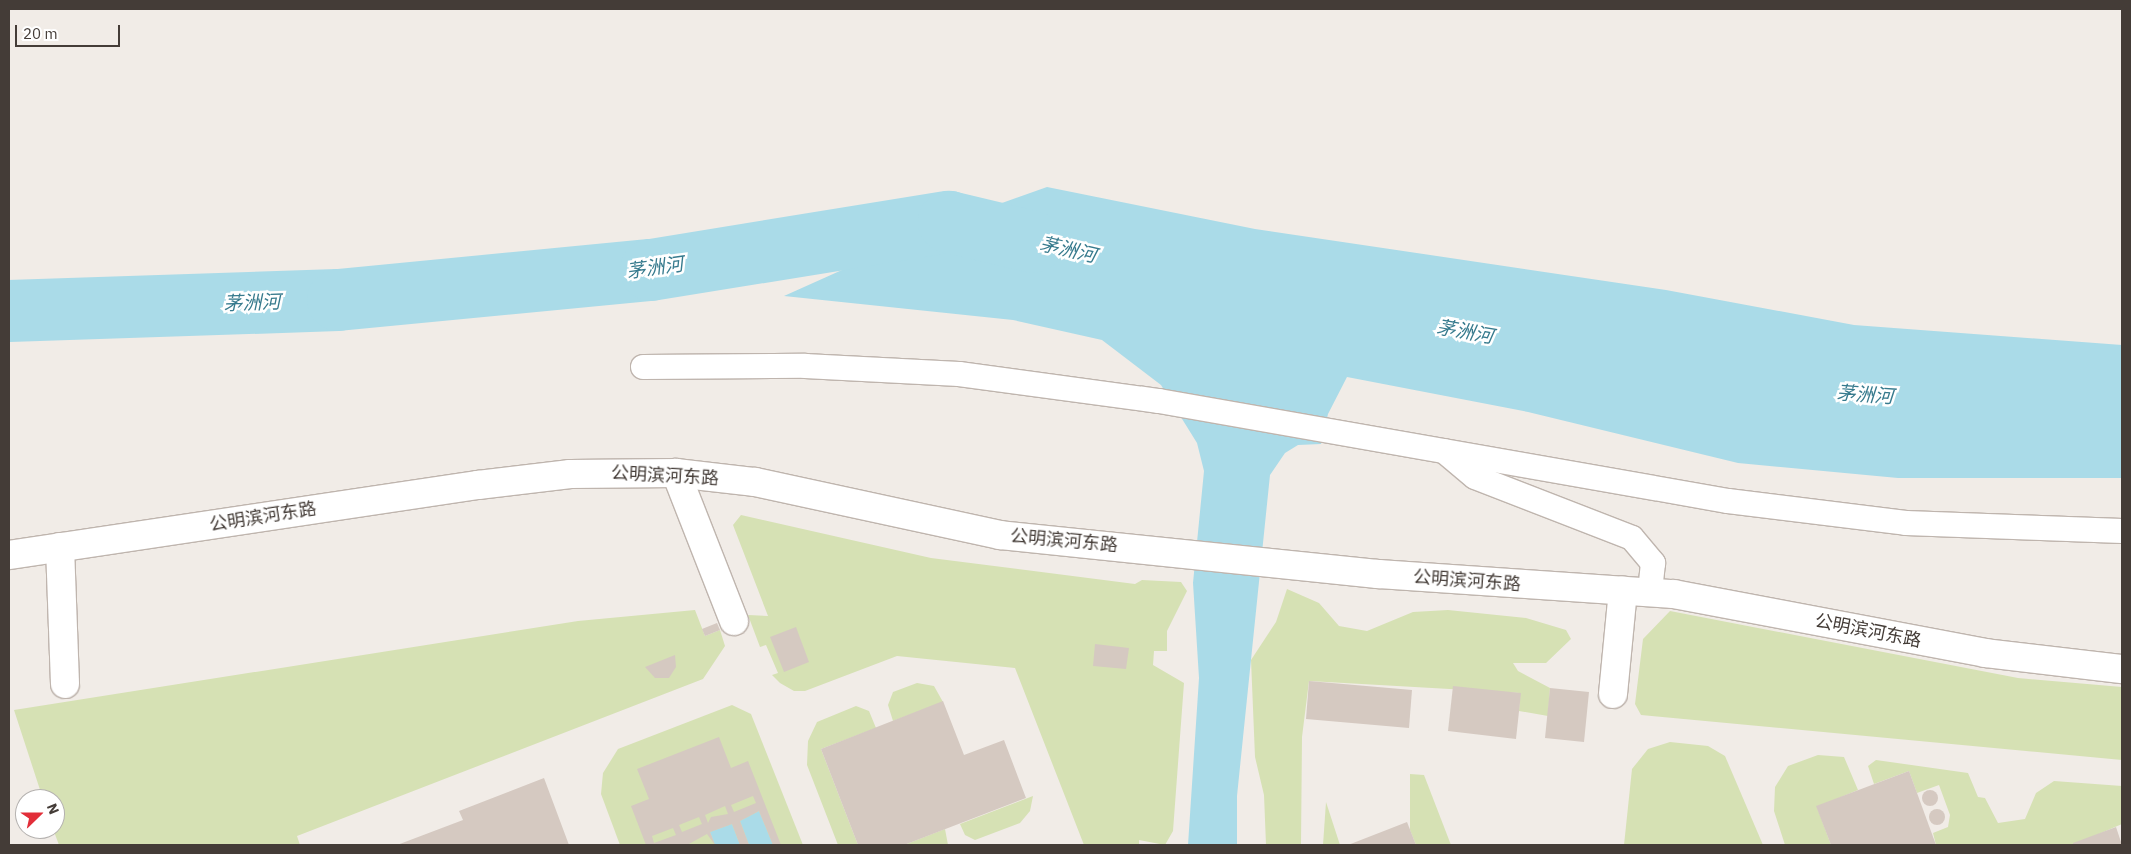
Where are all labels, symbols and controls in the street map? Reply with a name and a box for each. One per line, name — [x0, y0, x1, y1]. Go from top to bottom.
scale bar — [18, 15, 122, 47]
text: 20 m — [23, 24, 58, 43]
water label: 茅洲河 — [1038, 232, 1098, 268]
water label: 茅洲河 — [625, 253, 685, 283]
water label: 茅洲河 — [223, 291, 281, 315]
water label: 茅洲河 — [1435, 316, 1495, 348]
water label: 茅洲河 — [1836, 382, 1894, 408]
street label: 公明滨河东路 — [611, 462, 719, 490]
street label: 公明滨河东路 — [208, 498, 318, 536]
street label: 公明滨河东路 — [1009, 526, 1119, 556]
street label: 公明滨河东路 — [1412, 566, 1522, 596]
street label: 公明滨河东路 — [1813, 610, 1923, 652]
north arrow — [15, 789, 65, 839]
text: N — [43, 801, 63, 817]

